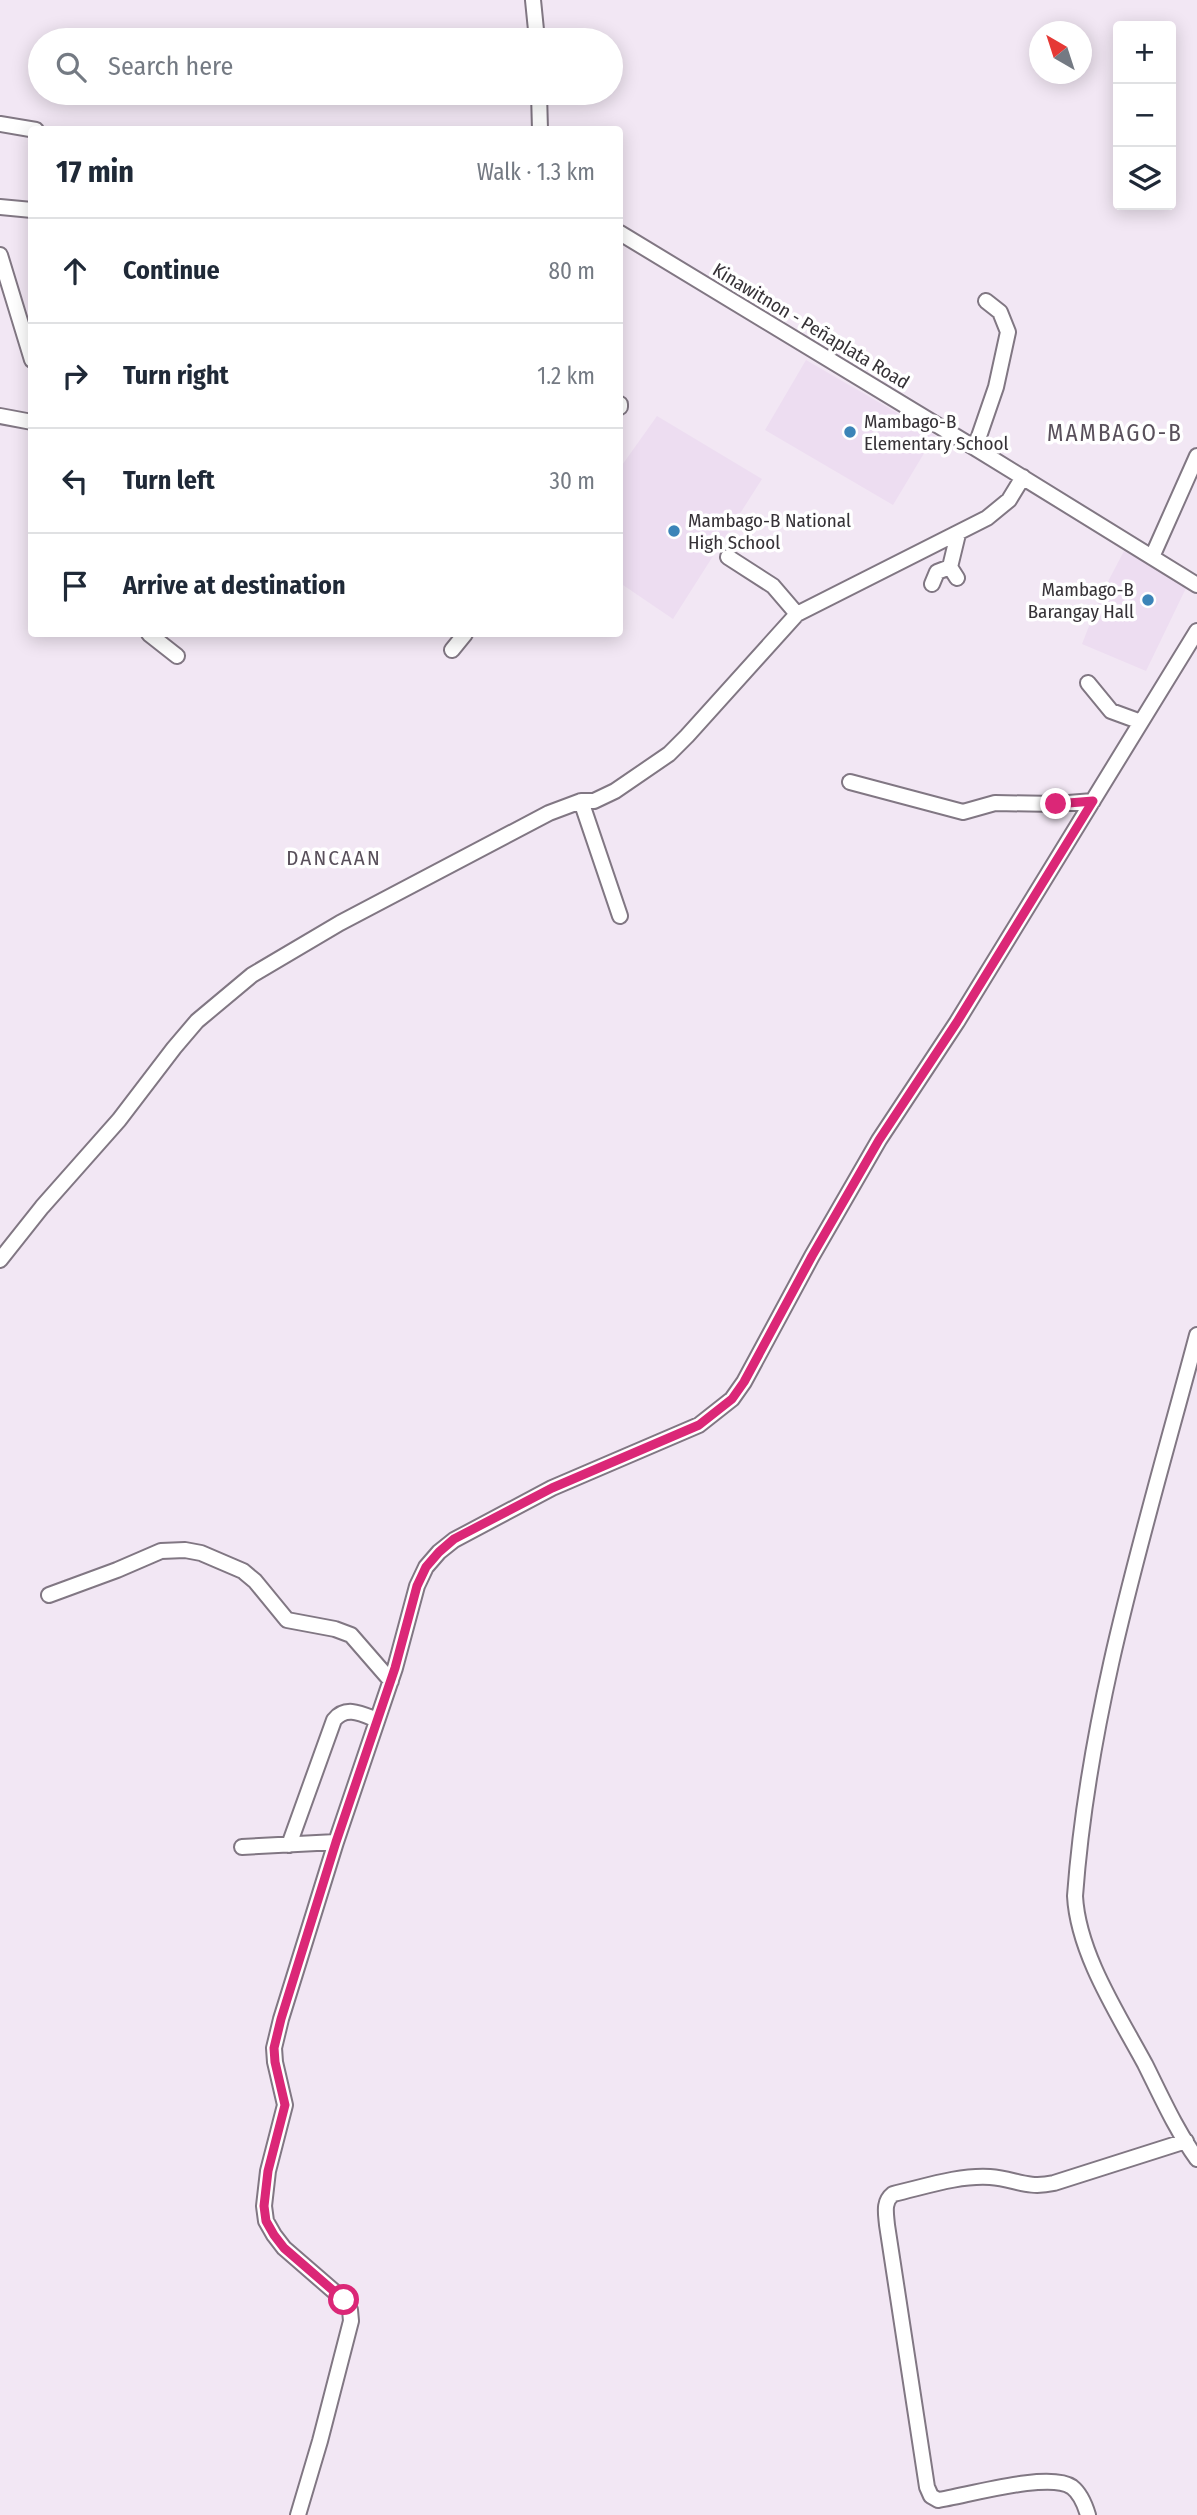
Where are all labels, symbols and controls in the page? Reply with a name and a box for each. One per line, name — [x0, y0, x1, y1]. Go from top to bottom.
north arrow — [1029, 21, 1092, 84]
map controls — [1113, 21, 1176, 210]
button: + — [1113, 21, 1176, 84]
search box — [28, 28, 623, 105]
icon: search — [52, 48, 90, 86]
text: Search here — [108, 51, 233, 82]
button: − — [1113, 84, 1176, 147]
button: layers — [1113, 147, 1176, 210]
text: 17 min — [56, 154, 134, 190]
text: Walk · 1.3 km — [477, 158, 595, 186]
icon: ahead — [56, 252, 94, 290]
text: Continue — [123, 255, 220, 286]
text: 80 m — [548, 257, 595, 285]
street label: Kinawitnon - Peñaplata Road — [709, 258, 913, 394]
icon: right — [56, 357, 94, 395]
text: Turn right — [123, 360, 229, 391]
text: 1.2 km — [537, 362, 595, 390]
place label: Mambago-B Elementary School — [864, 410, 1009, 455]
district label: MAMBAGO-B — [1047, 419, 1183, 447]
marker: Mambago-B Elementary School — [842, 424, 858, 440]
icon: left — [56, 462, 94, 500]
text: Turn left — [123, 465, 215, 496]
text: 30 m — [550, 467, 595, 495]
place label: Mambago-B National High School — [688, 509, 851, 554]
marker: Mambago-B National High School — [666, 523, 682, 539]
icon: arrive — [56, 567, 94, 605]
text: Arrive at destination — [123, 570, 346, 601]
place label: Mambago-B Barangay Hall — [1028, 578, 1134, 623]
marker: Mambago-B Barangay Hall — [1140, 592, 1156, 608]
route end — [1040, 788, 1071, 819]
district label: DANCAAN — [286, 845, 382, 871]
route start — [328, 2284, 359, 2315]

